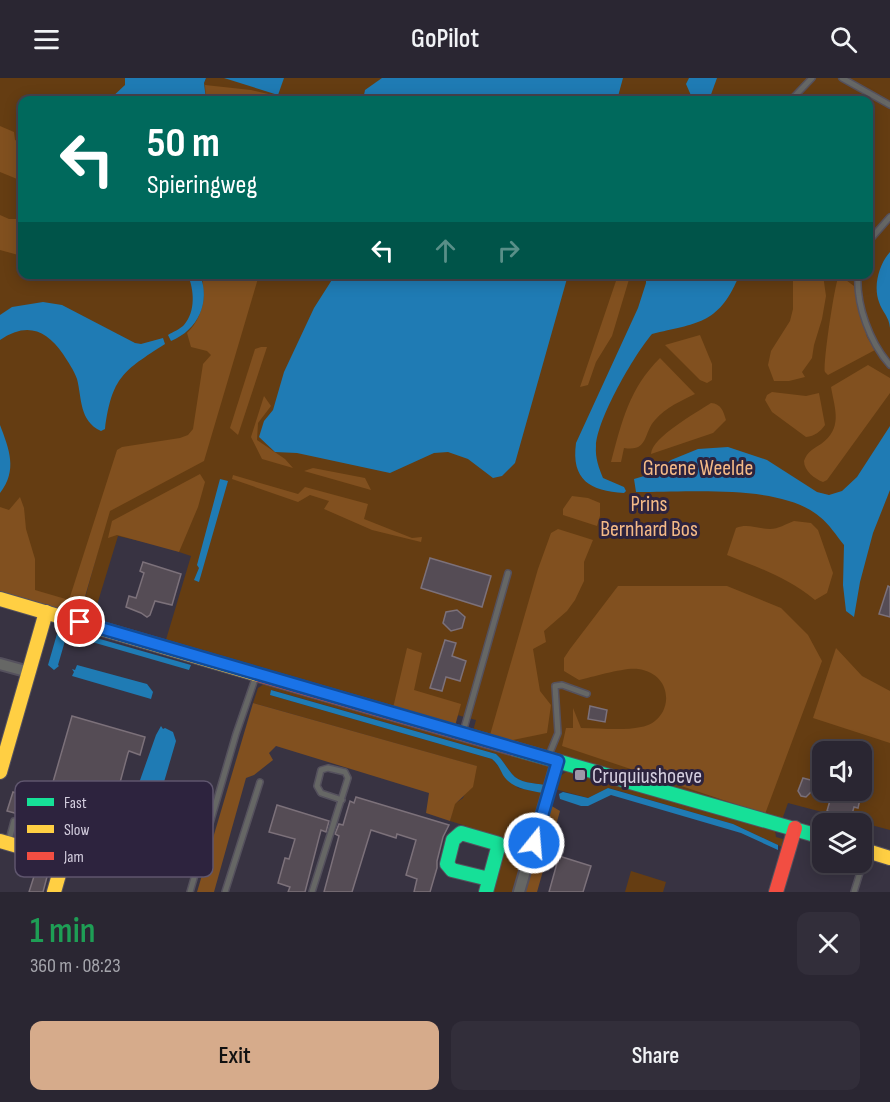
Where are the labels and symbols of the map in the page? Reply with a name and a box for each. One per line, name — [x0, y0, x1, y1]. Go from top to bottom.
park label: Groene Weelde — [643, 455, 753, 482]
park label: Prins Bernhard Bos — [600, 491, 698, 543]
pin — [54, 596, 105, 647]
place label: Cruquiushoeve — [592, 763, 702, 790]
marker: Cruquiushoeve — [573, 768, 587, 782]
legend — [15, 781, 213, 877]
text: Fast — [64, 794, 87, 813]
position arrow — [502, 811, 566, 875]
text: Slow — [64, 821, 89, 840]
text: Jam — [63, 848, 84, 867]

